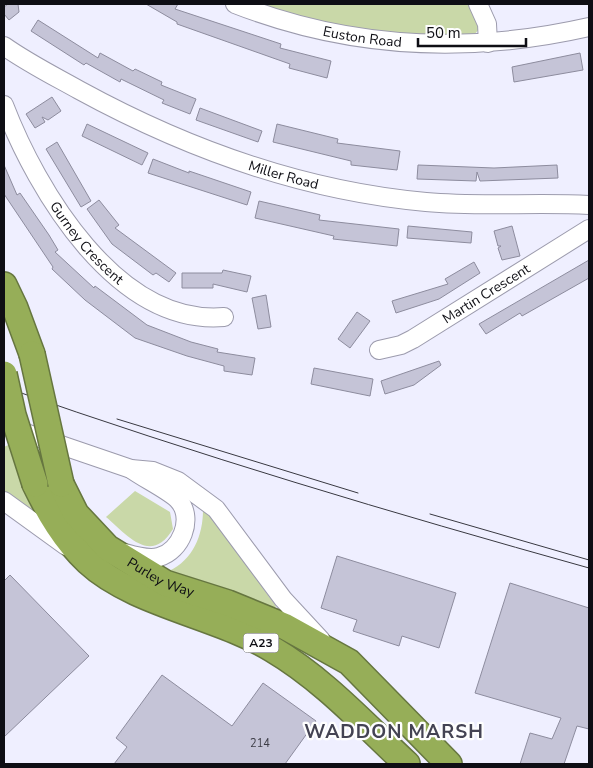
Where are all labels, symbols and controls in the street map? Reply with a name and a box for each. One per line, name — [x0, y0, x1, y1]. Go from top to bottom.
scale bar — [418, 15, 526, 47]
street label: Euston Road — [321, 21, 403, 51]
text: 50 m — [426, 23, 461, 43]
street label: Miller Road — [246, 156, 321, 194]
street label: Gurney Crescent — [46, 198, 128, 289]
street label: Martin Crescent — [439, 259, 533, 328]
street label: Purley Way — [124, 553, 198, 602]
road number: A23 — [244, 634, 278, 652]
district label: WADDON MARSH — [304, 719, 484, 745]
house number: 214 — [250, 736, 270, 751]

